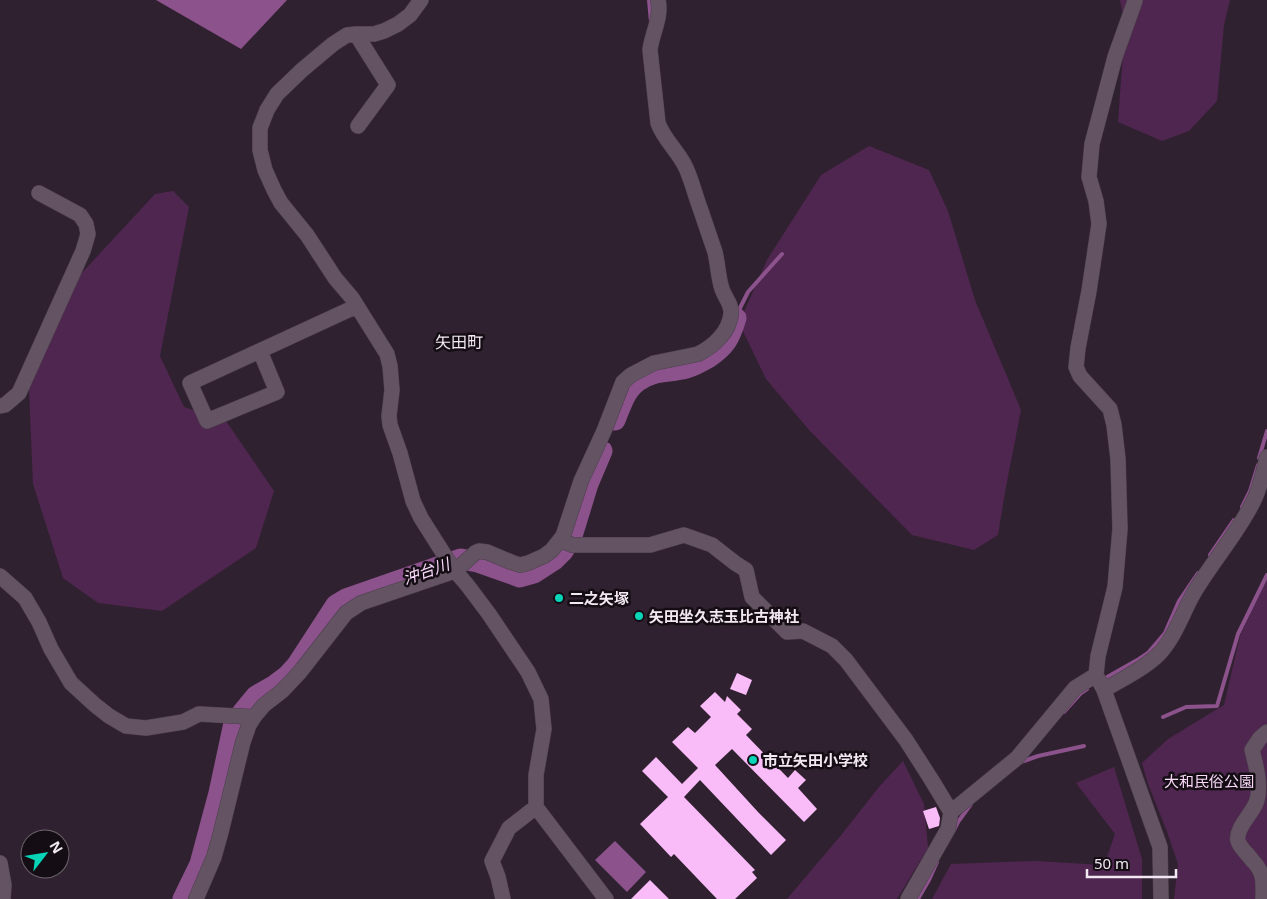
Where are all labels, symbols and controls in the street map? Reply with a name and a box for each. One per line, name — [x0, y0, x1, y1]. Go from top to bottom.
district label: 矢田町 — [435, 331, 483, 353]
water label: 沖台川 — [400, 552, 454, 589]
place label: 二之矢塚 — [569, 588, 629, 608]
marker: 二之矢塚 — [553, 592, 565, 604]
place label: 矢田坐久志玉比古神社 — [649, 606, 799, 626]
marker: 矢田坐久志玉比古神社 — [633, 610, 645, 622]
place label: 市立矢田小学校 — [763, 750, 868, 770]
marker: 市立矢田小学校 — [747, 754, 759, 766]
park label: 大和民俗公園 — [1164, 771, 1254, 791]
north arrow — [20, 829, 70, 879]
text: N — [45, 837, 68, 857]
scale bar — [1087, 846, 1176, 878]
text: 50 m — [1094, 853, 1129, 873]

